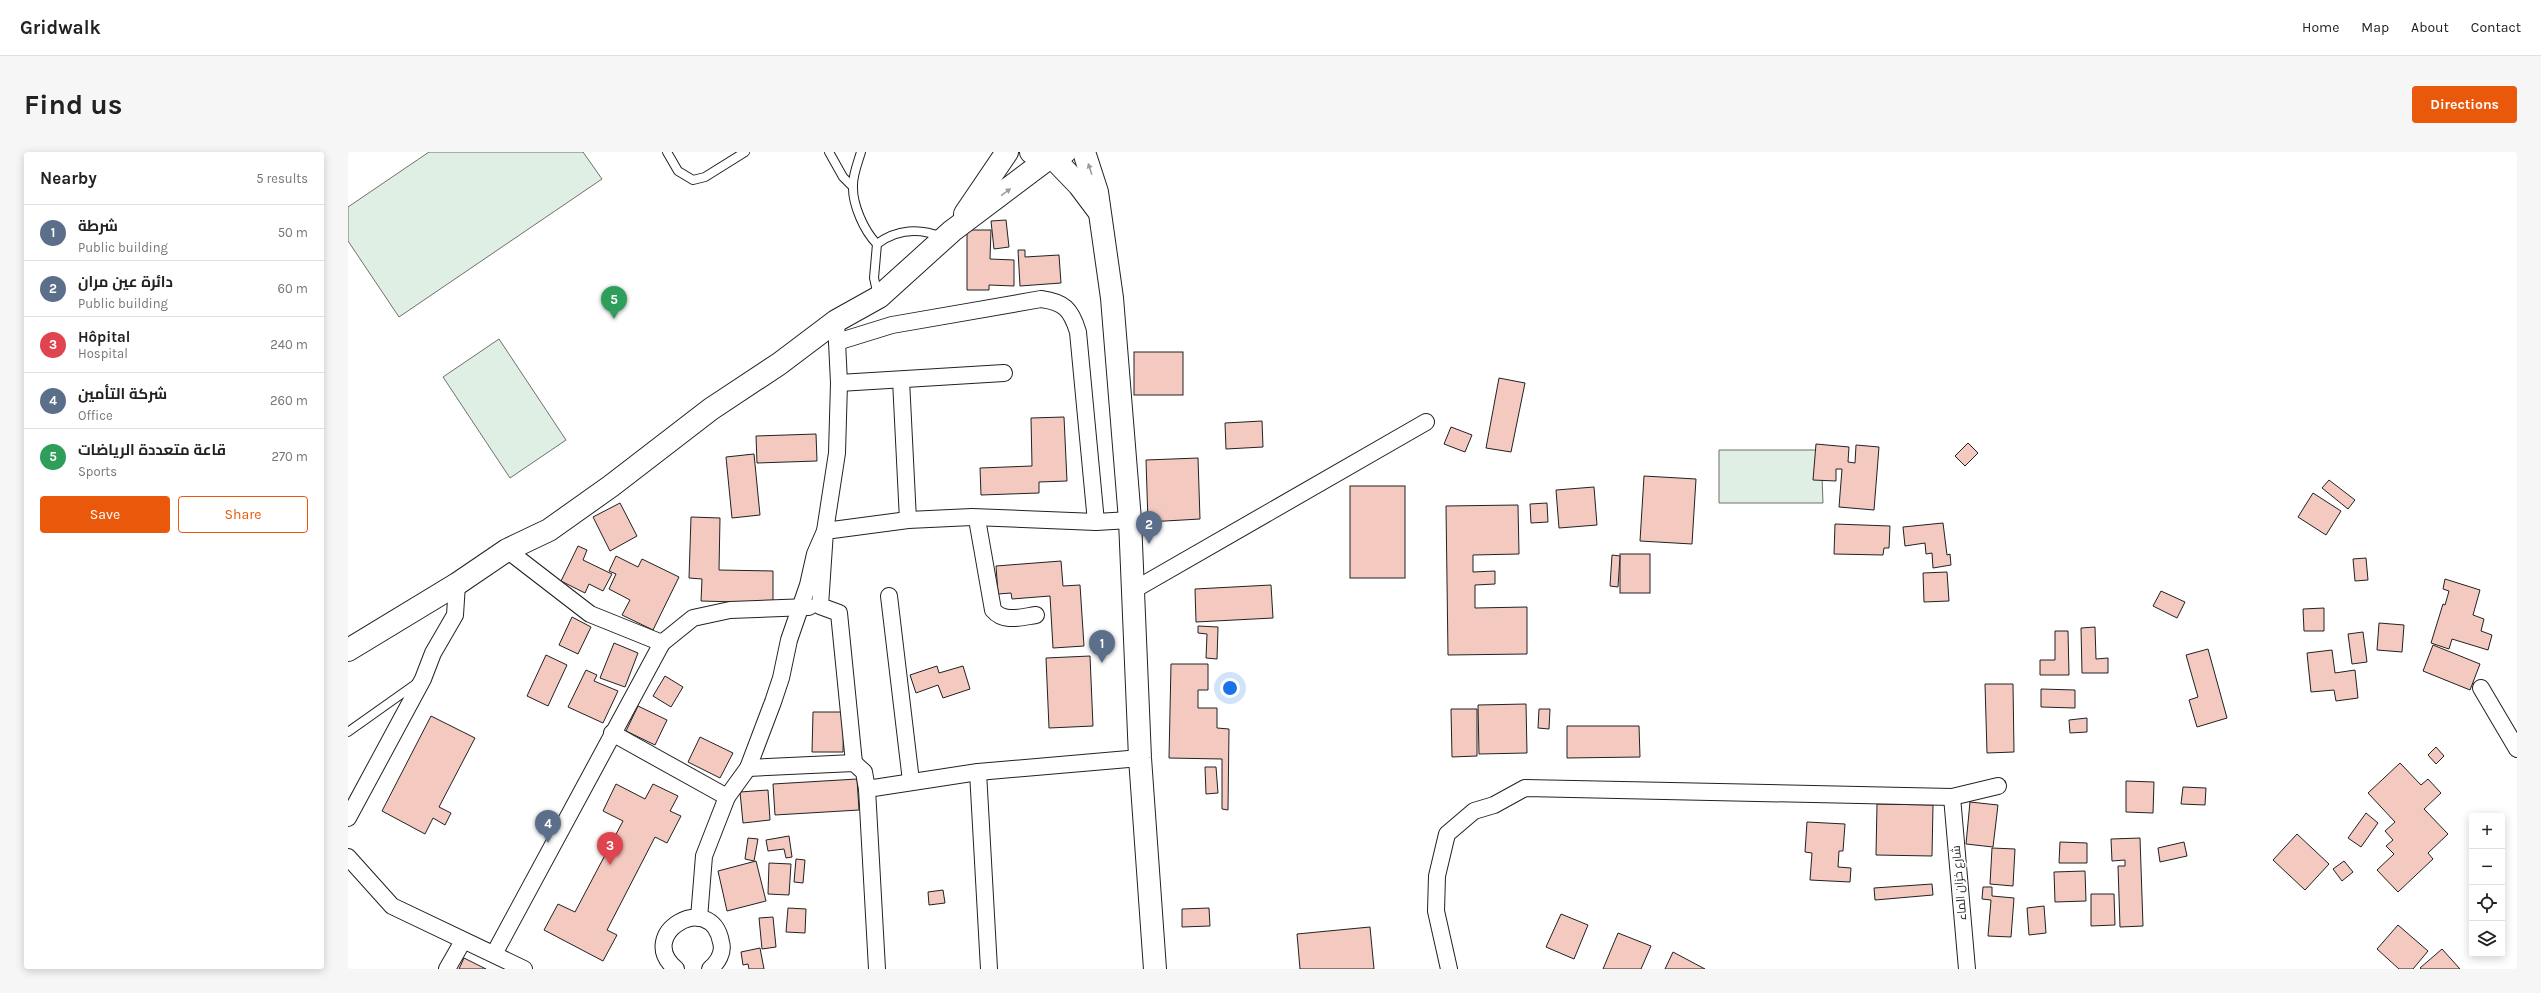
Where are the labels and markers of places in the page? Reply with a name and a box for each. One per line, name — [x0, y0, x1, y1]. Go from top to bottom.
pin: 5 — [601, 286, 627, 319]
pin: 2 — [1136, 511, 1162, 544]
pin: 1 — [1089, 630, 1115, 663]
pin: 4 — [535, 810, 561, 843]
pin: 3 — [597, 832, 623, 865]

